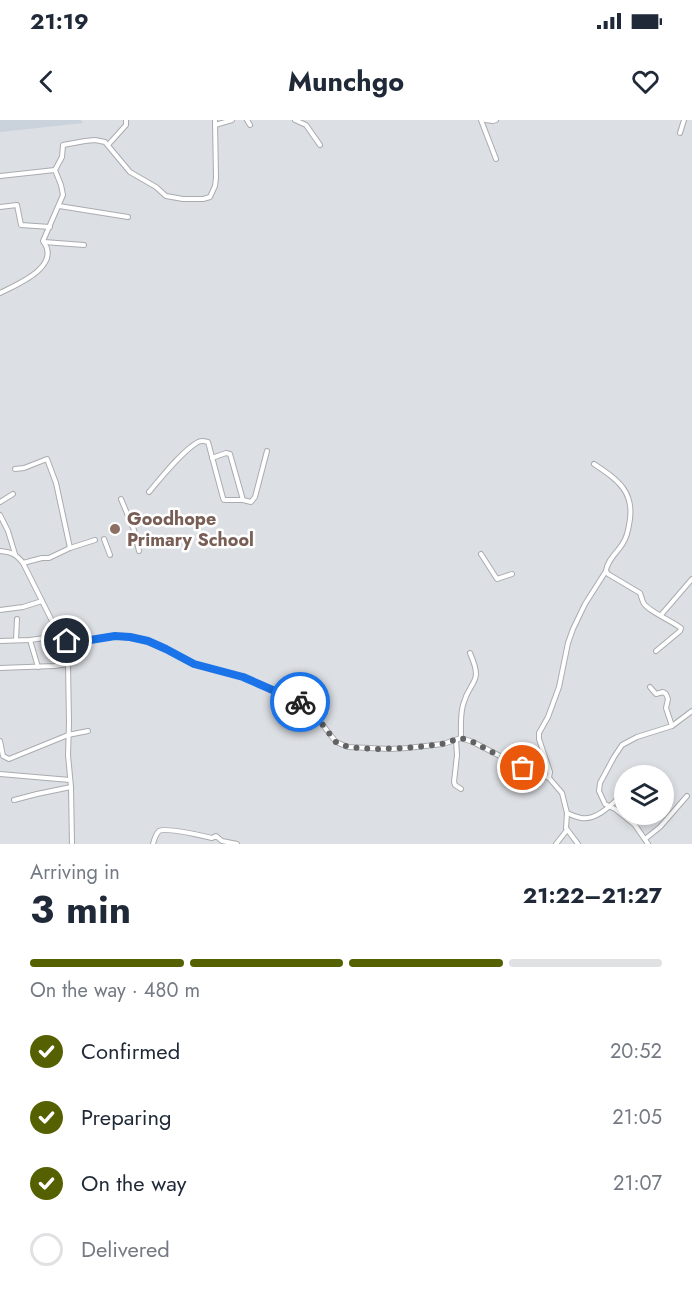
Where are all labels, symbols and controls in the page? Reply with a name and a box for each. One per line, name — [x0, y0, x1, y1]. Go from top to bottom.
text: 21:19 — [30, 5, 89, 37]
text: Munchgo — [288, 62, 404, 101]
icon: back — [30, 65, 63, 98]
icon: heart — [629, 65, 662, 98]
place label: Goodhope Primary School — [127, 506, 254, 553]
marker: Goodhope Primary School — [108, 522, 122, 536]
pin — [41, 615, 92, 666]
icon: home — [50, 624, 83, 657]
courier — [270, 672, 330, 732]
icon: bike — [284, 686, 317, 719]
pin — [497, 742, 548, 793]
icon: bag — [506, 751, 539, 784]
map controls — [614, 765, 674, 825]
button: layers — [614, 765, 674, 825]
text: Arriving in — [30, 858, 120, 887]
text: 21:22–21:27 — [523, 879, 662, 911]
text: 3 min — [30, 881, 131, 938]
text: On the way · 480 m — [30, 976, 200, 1005]
icon: check — [30, 1035, 63, 1068]
text: Confirmed — [81, 1035, 180, 1067]
text: 20:52 — [610, 1037, 662, 1066]
icon: check — [30, 1101, 63, 1134]
text: Preparing — [81, 1101, 172, 1133]
text: 21:05 — [612, 1103, 662, 1132]
icon: check — [30, 1167, 63, 1200]
text: On the way — [81, 1167, 186, 1199]
text: 21:07 — [613, 1169, 662, 1198]
text: Delivered — [81, 1233, 170, 1265]

